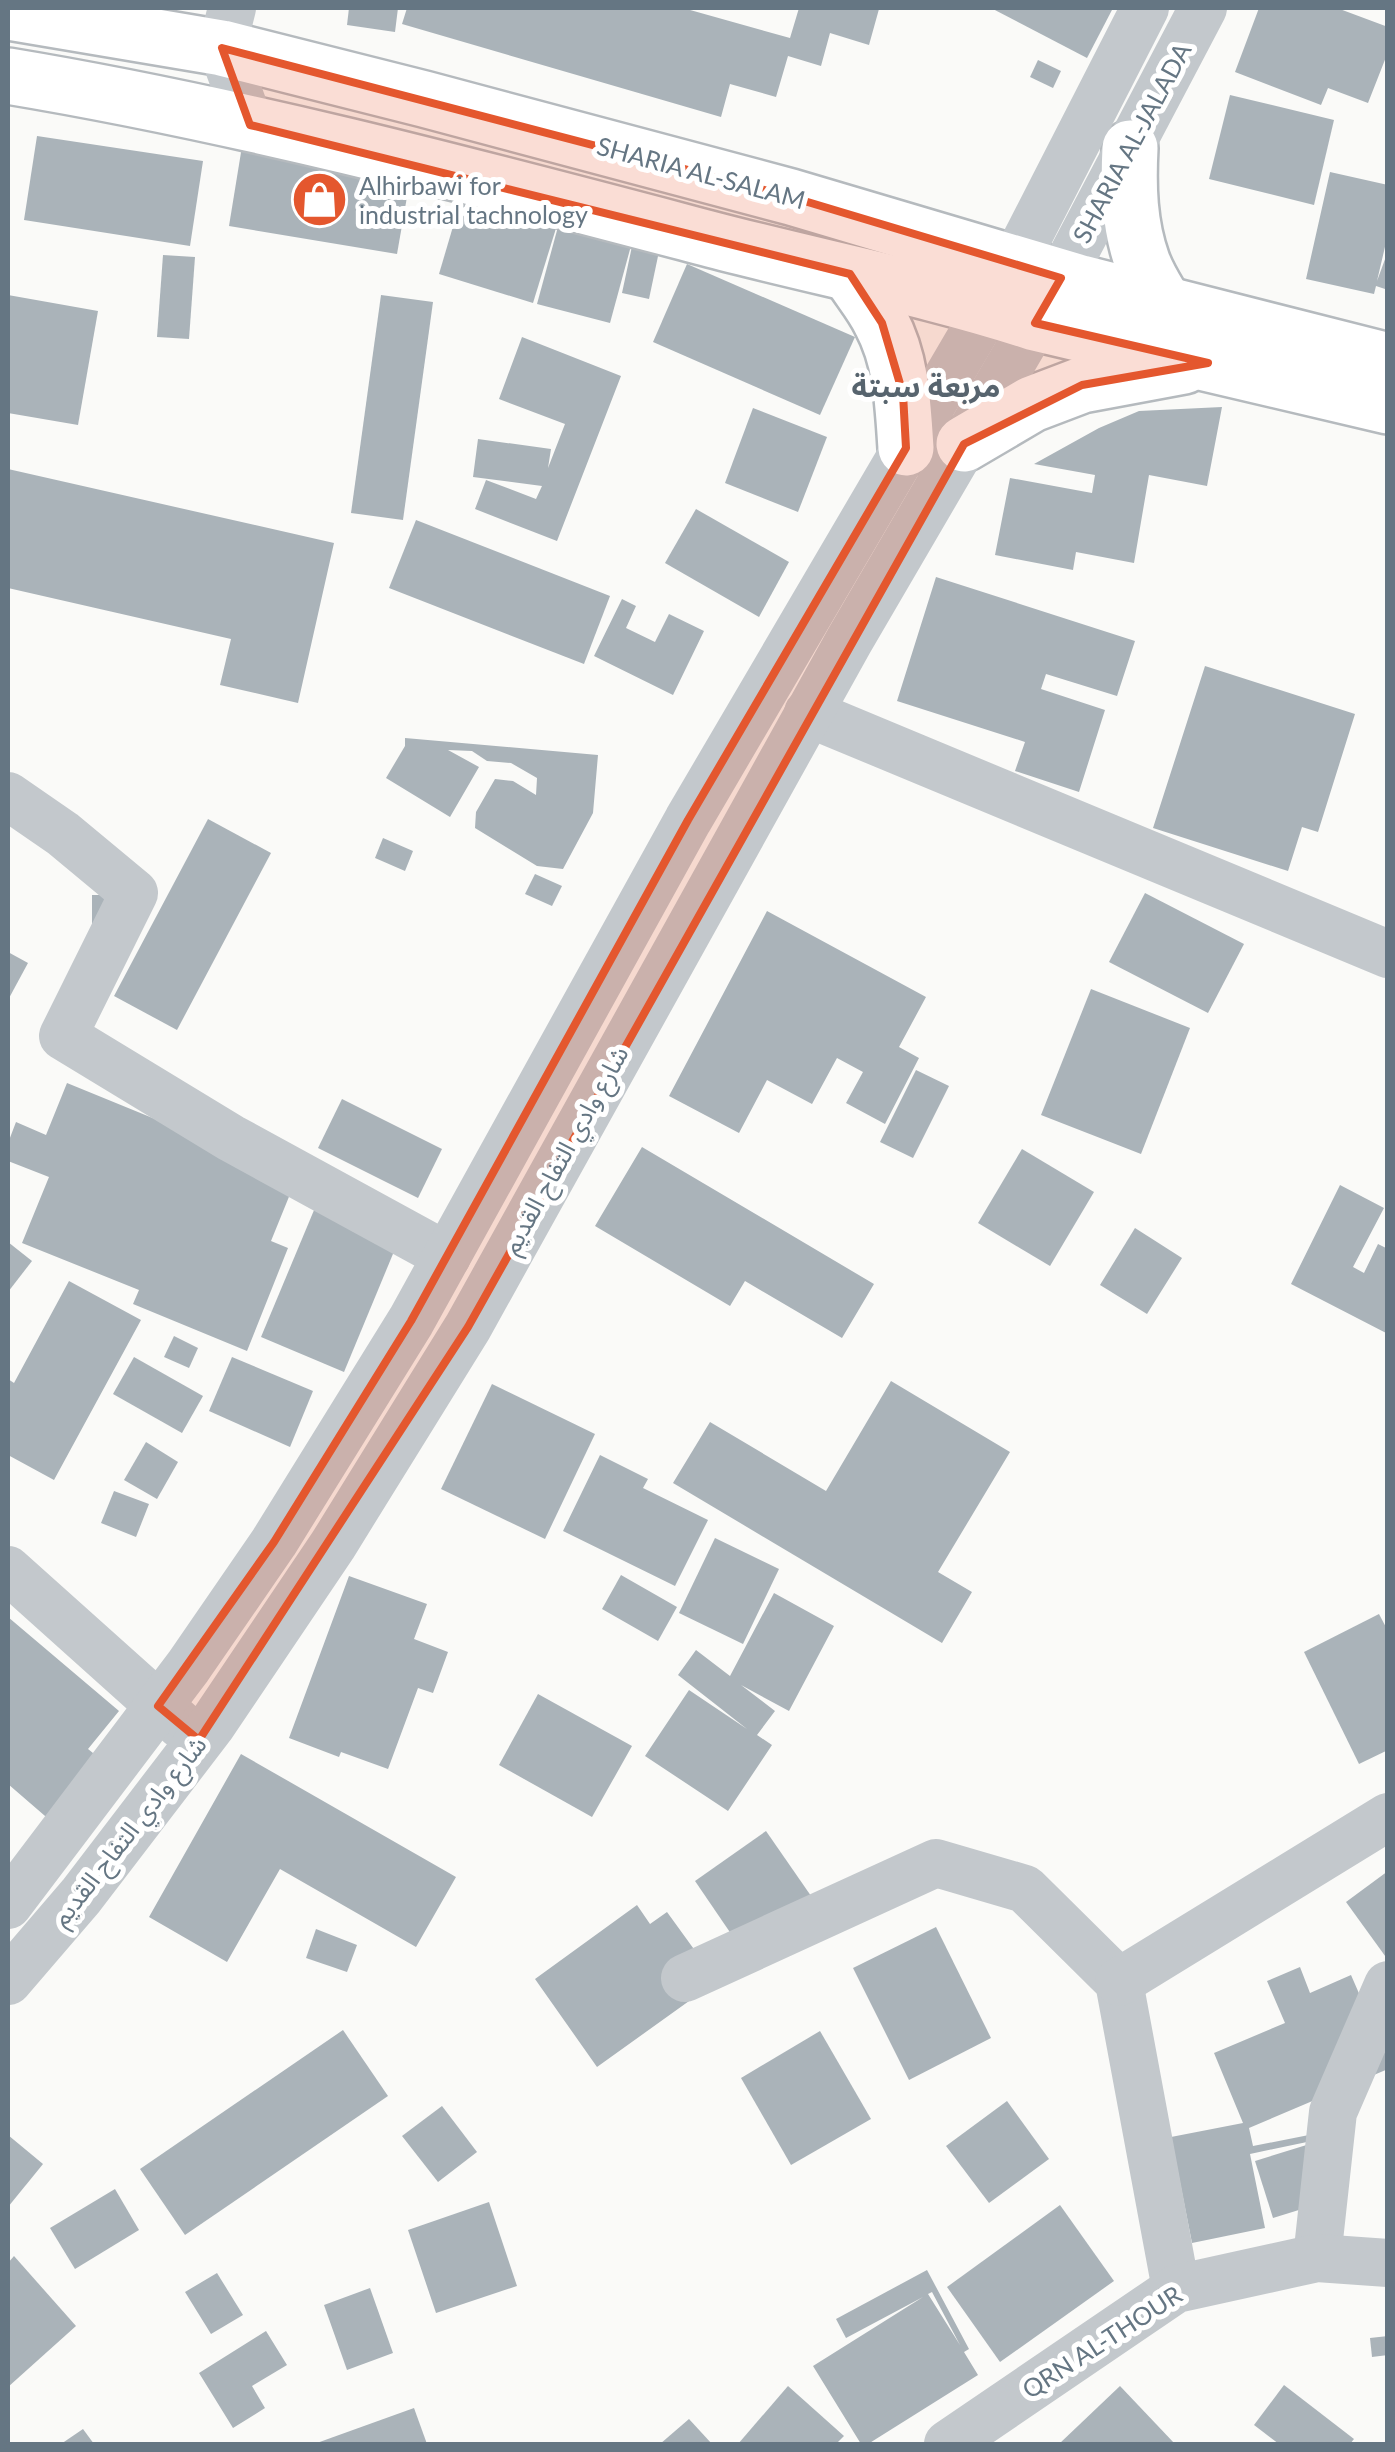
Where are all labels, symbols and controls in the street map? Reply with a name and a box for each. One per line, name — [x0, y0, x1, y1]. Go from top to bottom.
street label: SHARIA AL-JALADA — [1066, 37, 1197, 248]
street label: SHARIA AL-SALAM — [594, 130, 809, 214]
shop icon: Alhirbawi for industrial tachnology — [290, 170, 350, 230]
place label: Alhirbawi for industrial tachnology — [359, 170, 588, 229]
district label: مربعة سبتة — [851, 367, 1001, 404]
street label: شارع وادي التفاح القديم — [495, 1040, 639, 1262]
street label: شارع وادي التفاح القديم — [45, 1729, 216, 1935]
street label: QRN AL-THOUR — [1016, 2278, 1187, 2404]

